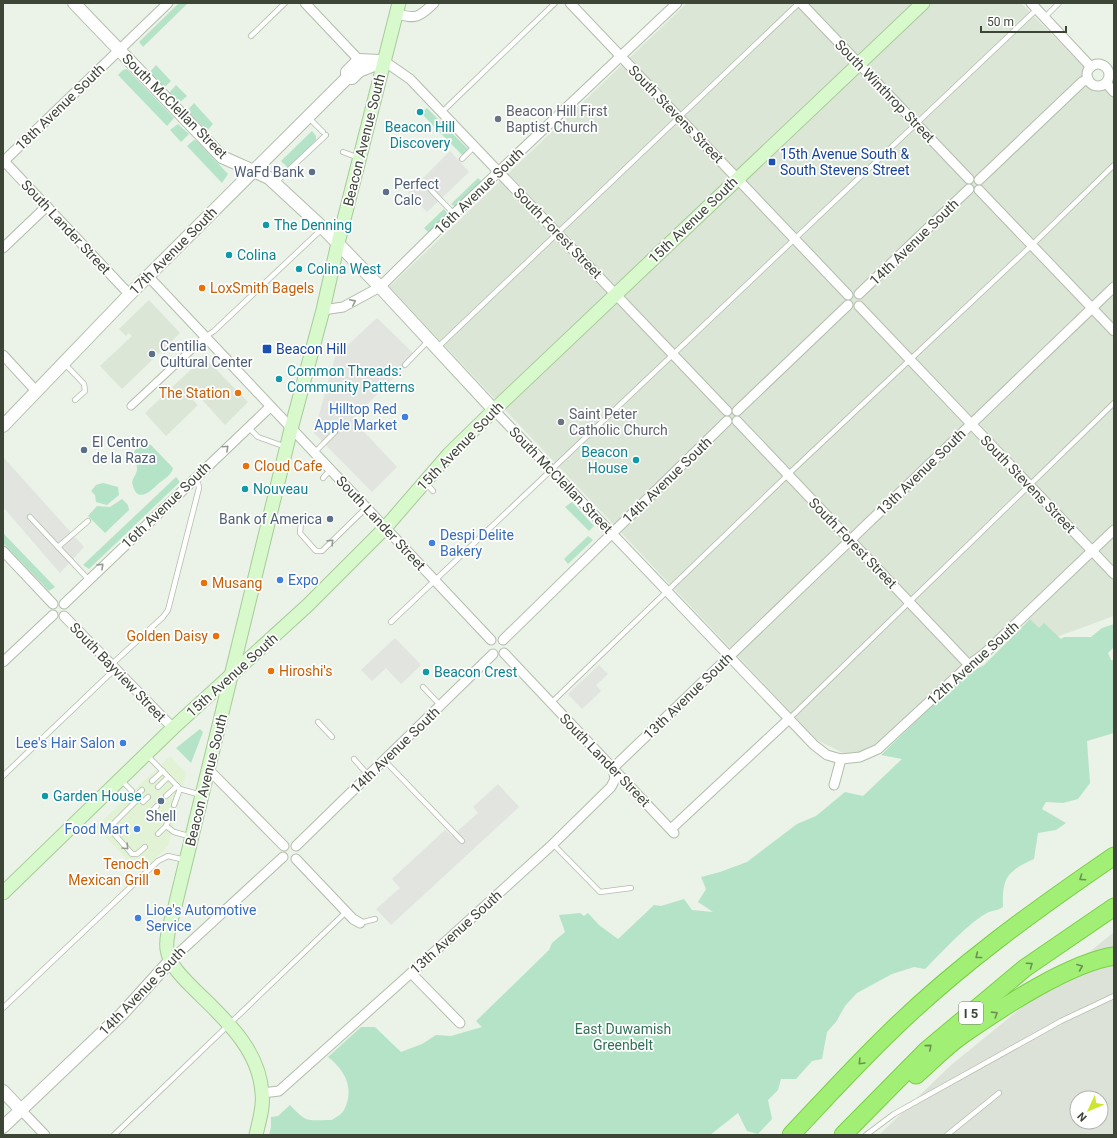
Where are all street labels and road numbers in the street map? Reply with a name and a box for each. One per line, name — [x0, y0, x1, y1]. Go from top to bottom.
street label: South Winthrop Street — [832, 36, 938, 146]
street label: South McClellan Street — [119, 50, 231, 162]
street label: 18th Avenue South — [12, 61, 108, 153]
street label: South Stevens Street — [625, 62, 727, 166]
street label: Beacon Avenue South — [340, 72, 388, 208]
street label: 16th Avenue South — [431, 145, 527, 237]
street label: 15th Avenue South — [645, 174, 741, 266]
street label: South Lander Street — [18, 177, 114, 278]
street label: South Forest Street — [511, 184, 606, 282]
street label: 14th Avenue South — [866, 196, 962, 288]
street label: 17th Avenue South — [126, 204, 220, 298]
street label: 15th Avenue South — [414, 398, 506, 494]
street label: South McClellan Street — [506, 423, 616, 537]
street label: 13th Avenue South — [873, 426, 969, 518]
street label: South Stevens Street — [977, 432, 1079, 536]
street label: 14th Avenue South — [619, 434, 715, 526]
street label: 16th Avenue South — [118, 459, 214, 551]
street label: South Lander Street — [333, 473, 429, 574]
street label: South Forest Street — [806, 494, 901, 592]
street label: 12th Avenue South — [924, 618, 1022, 708]
street label: South Bayview Street — [67, 619, 170, 725]
street label: 15th Avenue South — [183, 630, 281, 720]
street label: 13th Avenue South — [640, 650, 736, 742]
street label: 14th Avenue South — [347, 704, 443, 796]
street label: South Lander Street — [556, 710, 654, 810]
street label: Beacon Avenue South — [182, 712, 230, 848]
street label: 13th Avenue South — [407, 887, 505, 977]
street label: 14th Avenue South — [96, 943, 188, 1039]
road number: I 5 — [959, 1002, 983, 1024]

